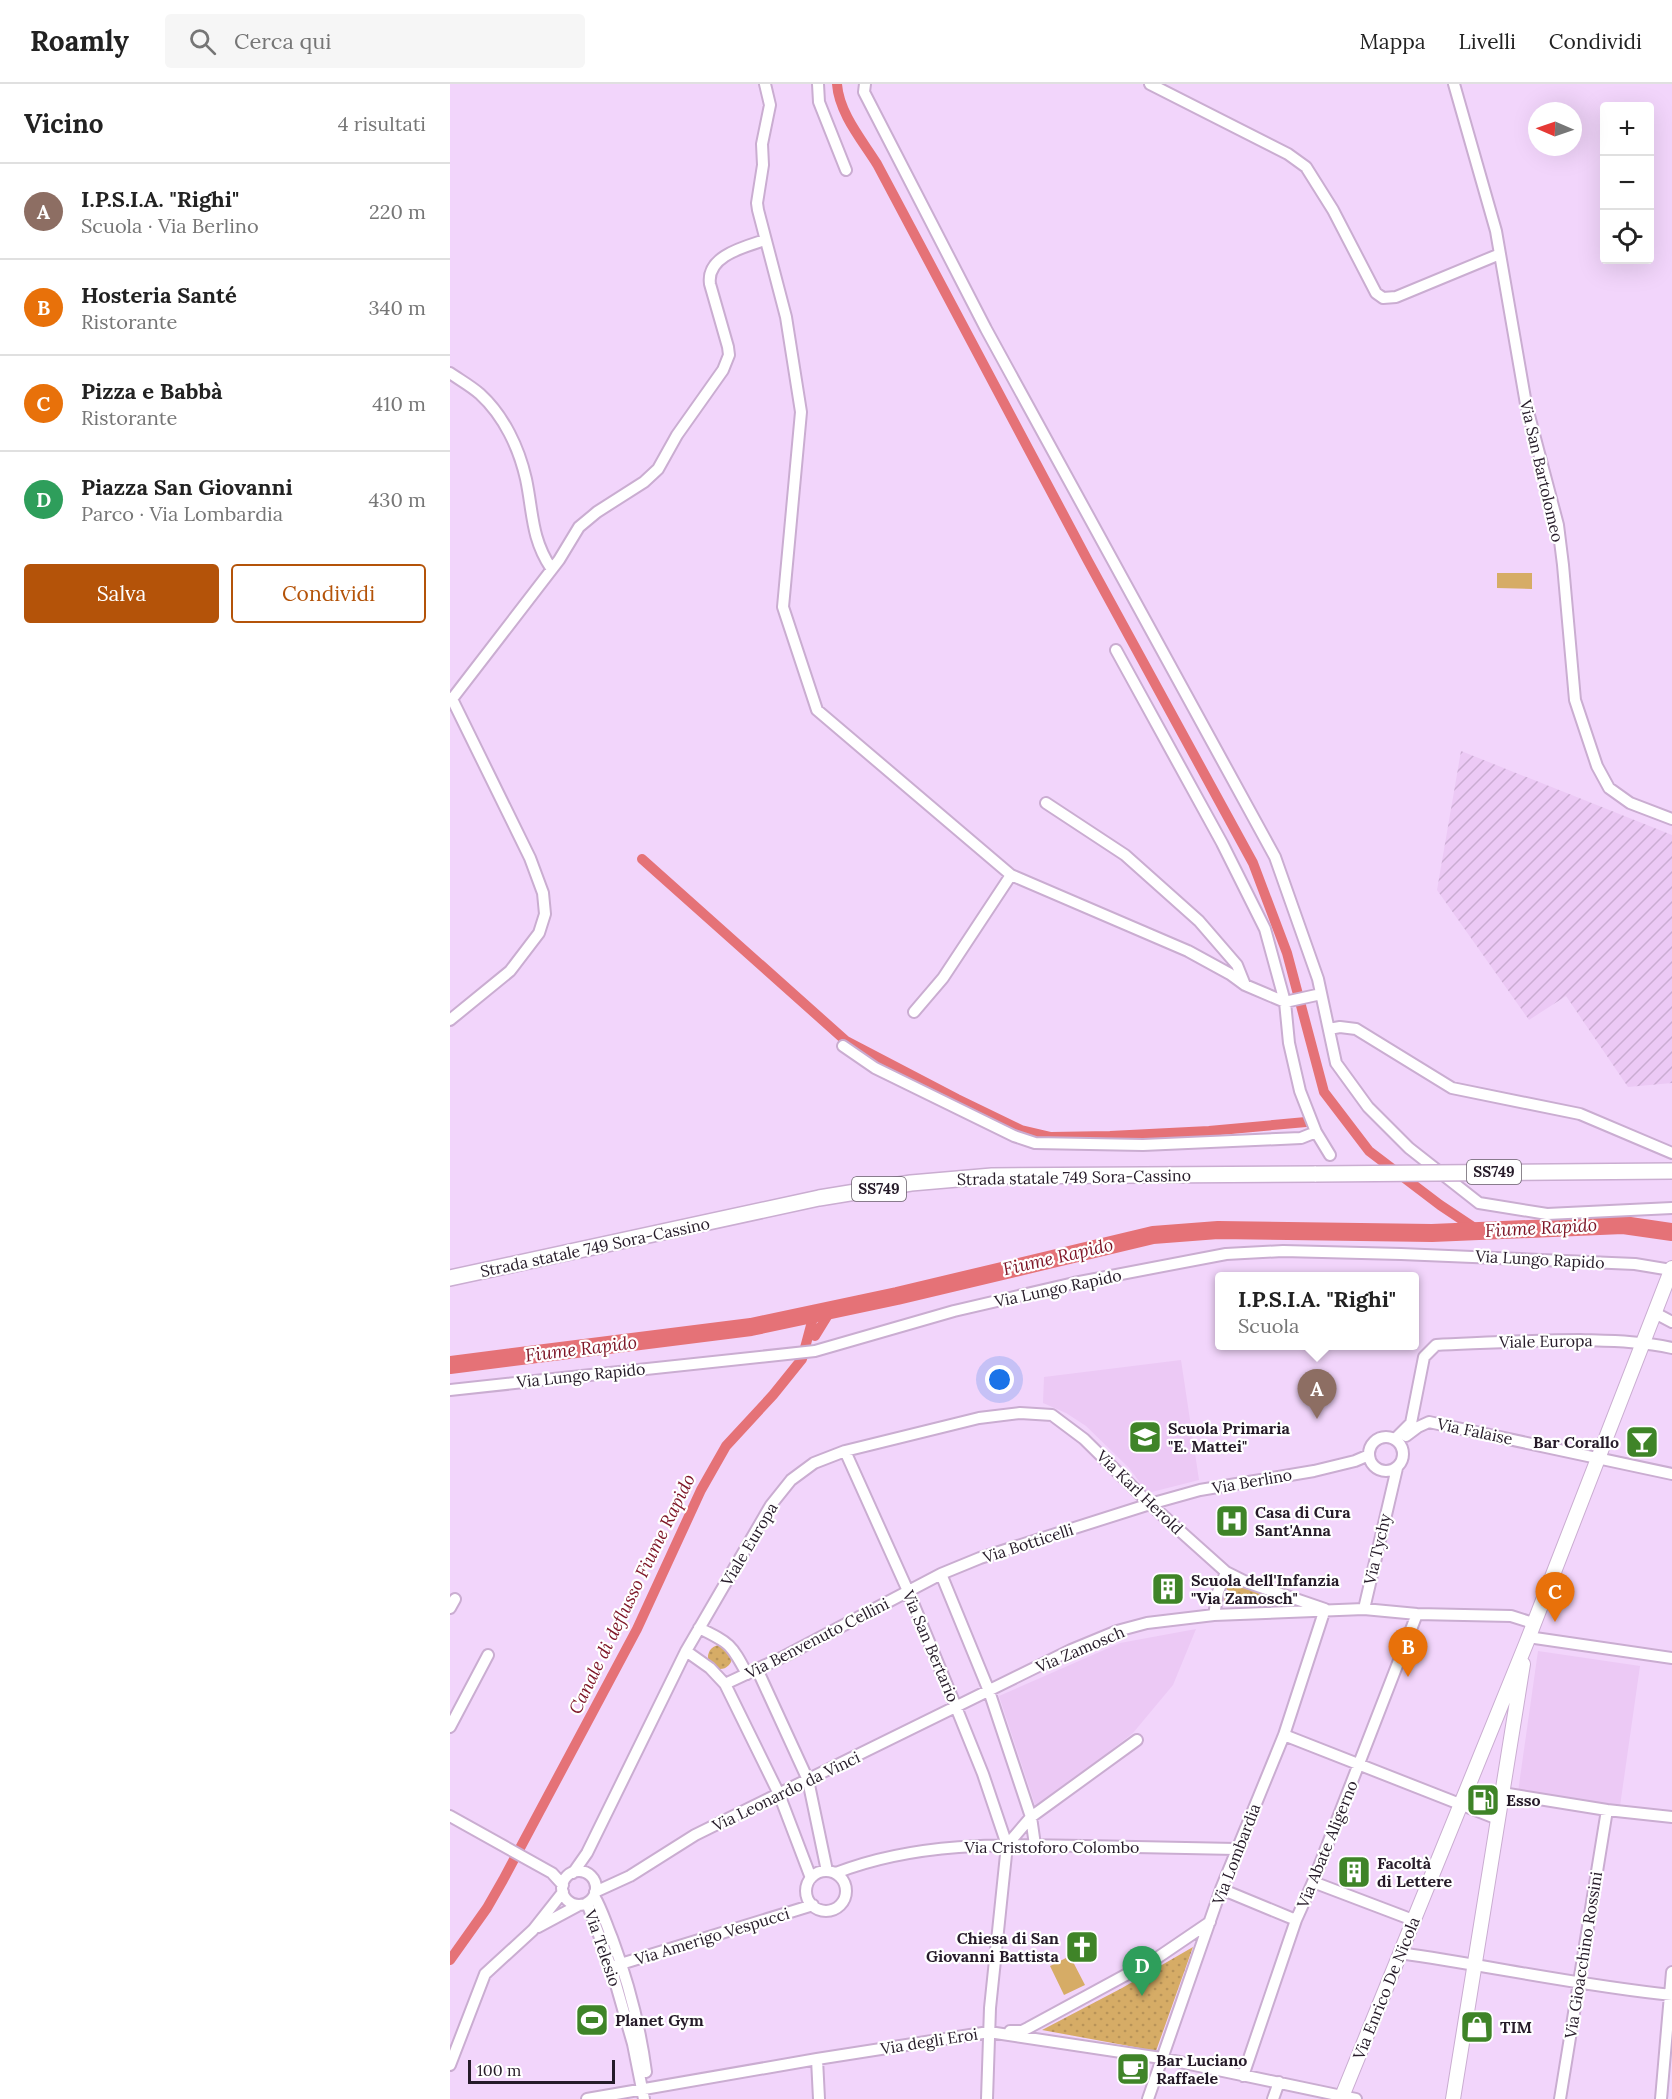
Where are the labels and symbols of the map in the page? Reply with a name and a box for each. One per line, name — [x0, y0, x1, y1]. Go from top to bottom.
north arrow — [1528, 102, 1582, 156]
street label: Via San Bartolomeo — [1516, 397, 1568, 544]
road number: SS749 — [1467, 1160, 1521, 1184]
street label: Strada statale 749 Sora-Cassino — [957, 1165, 1191, 1189]
road number: SS749 — [852, 1177, 906, 1201]
street label: Strada statale 749 Sora-Cassino — [478, 1213, 712, 1281]
water label: Fiume Rapido — [1484, 1213, 1598, 1242]
water label: Fiume Rapido — [1001, 1233, 1115, 1280]
street label: Via Lungo Rapido — [1474, 1246, 1605, 1272]
street label: Via Lungo Rapido — [992, 1265, 1123, 1311]
water label: Fiume Rapido — [524, 1330, 638, 1367]
street label: Viale Europa — [1498, 1330, 1593, 1352]
street label: Via Lungo Rapido — [515, 1358, 646, 1392]
your location — [985, 1365, 1014, 1394]
pin: A — [1298, 1370, 1336, 1419]
street label: Via Falaise — [1434, 1413, 1515, 1449]
place label: Scuola Primaria "E. Mattei" — [1168, 1418, 1290, 1456]
school or university icon: Scuola Primaria "E. Mattei" — [1127, 1419, 1163, 1455]
bar icon: Bar Corallo — [1624, 1424, 1660, 1460]
place label: Bar Corallo — [1533, 1432, 1619, 1452]
street label: Via Karl Herold — [1092, 1445, 1188, 1539]
street label: Via Berlino — [1210, 1464, 1293, 1498]
water label: Canale di deflusso Fiume Rapido — [563, 1470, 700, 1718]
street label: Viale Europa — [716, 1499, 782, 1590]
place label: Casa di Cura Sant'Anna — [1255, 1502, 1351, 1540]
hospital icon: Casa di Cura Sant'Anna — [1214, 1503, 1250, 1539]
street label: Via Tychy — [1359, 1511, 1395, 1587]
street label: Via Botticelli — [979, 1519, 1076, 1567]
place label: Scuola dell'Infanzia "Via Zamosch" — [1191, 1570, 1340, 1608]
building icon: Scuola dell'Infanzia "Via Zamosch" — [1150, 1571, 1186, 1607]
pin: C — [1536, 1572, 1574, 1622]
street label: Via San Bertario — [898, 1586, 964, 1705]
street label: Via Benvenuto Cellini — [741, 1593, 892, 1683]
street label: Via Zamosch — [1032, 1621, 1128, 1677]
pin: B — [1388, 1628, 1428, 1677]
street label: Via Leonardo da Vinci — [708, 1747, 863, 1836]
street label: Via Abate Aligerno — [1292, 1777, 1362, 1912]
fuel station icon: Esso — [1465, 1782, 1501, 1818]
place label: Esso — [1506, 1790, 1540, 1810]
street label: Via Lombardia — [1207, 1801, 1264, 1908]
street label: Via Cristoforo Colombo — [964, 1837, 1139, 1857]
place label: Facoltà di Lettere — [1377, 1853, 1453, 1891]
building icon: Facoltà di Lettere — [1336, 1854, 1372, 1890]
street label: Via Gioacchino Rossini — [1560, 1870, 1606, 2041]
street label: Via Amerigo Vespucci — [631, 1903, 792, 1969]
street label: Via Telesio — [580, 1906, 625, 1989]
street label: Via Enrico De Nicola — [1348, 1914, 1424, 2063]
place label: Chiesa di San Giovanni Battista — [926, 1928, 1060, 1966]
church icon: Chiesa di San Giovanni Battista — [1064, 1929, 1100, 1965]
pin: D — [1122, 1946, 1162, 1996]
sports icon: Planet Gym — [574, 2002, 610, 2038]
shop icon: TIM — [1459, 2009, 1495, 2045]
place label: Planet Gym — [615, 2010, 704, 2030]
place label: TIM — [1500, 2017, 1532, 2037]
street label: Via degli Eroi — [878, 2023, 979, 2059]
place label: Bar Luciano Raffaele — [1156, 2050, 1247, 2088]
cafe icon: Bar Luciano Raffaele — [1115, 2051, 1151, 2087]
scale bar — [468, 2057, 615, 2084]

